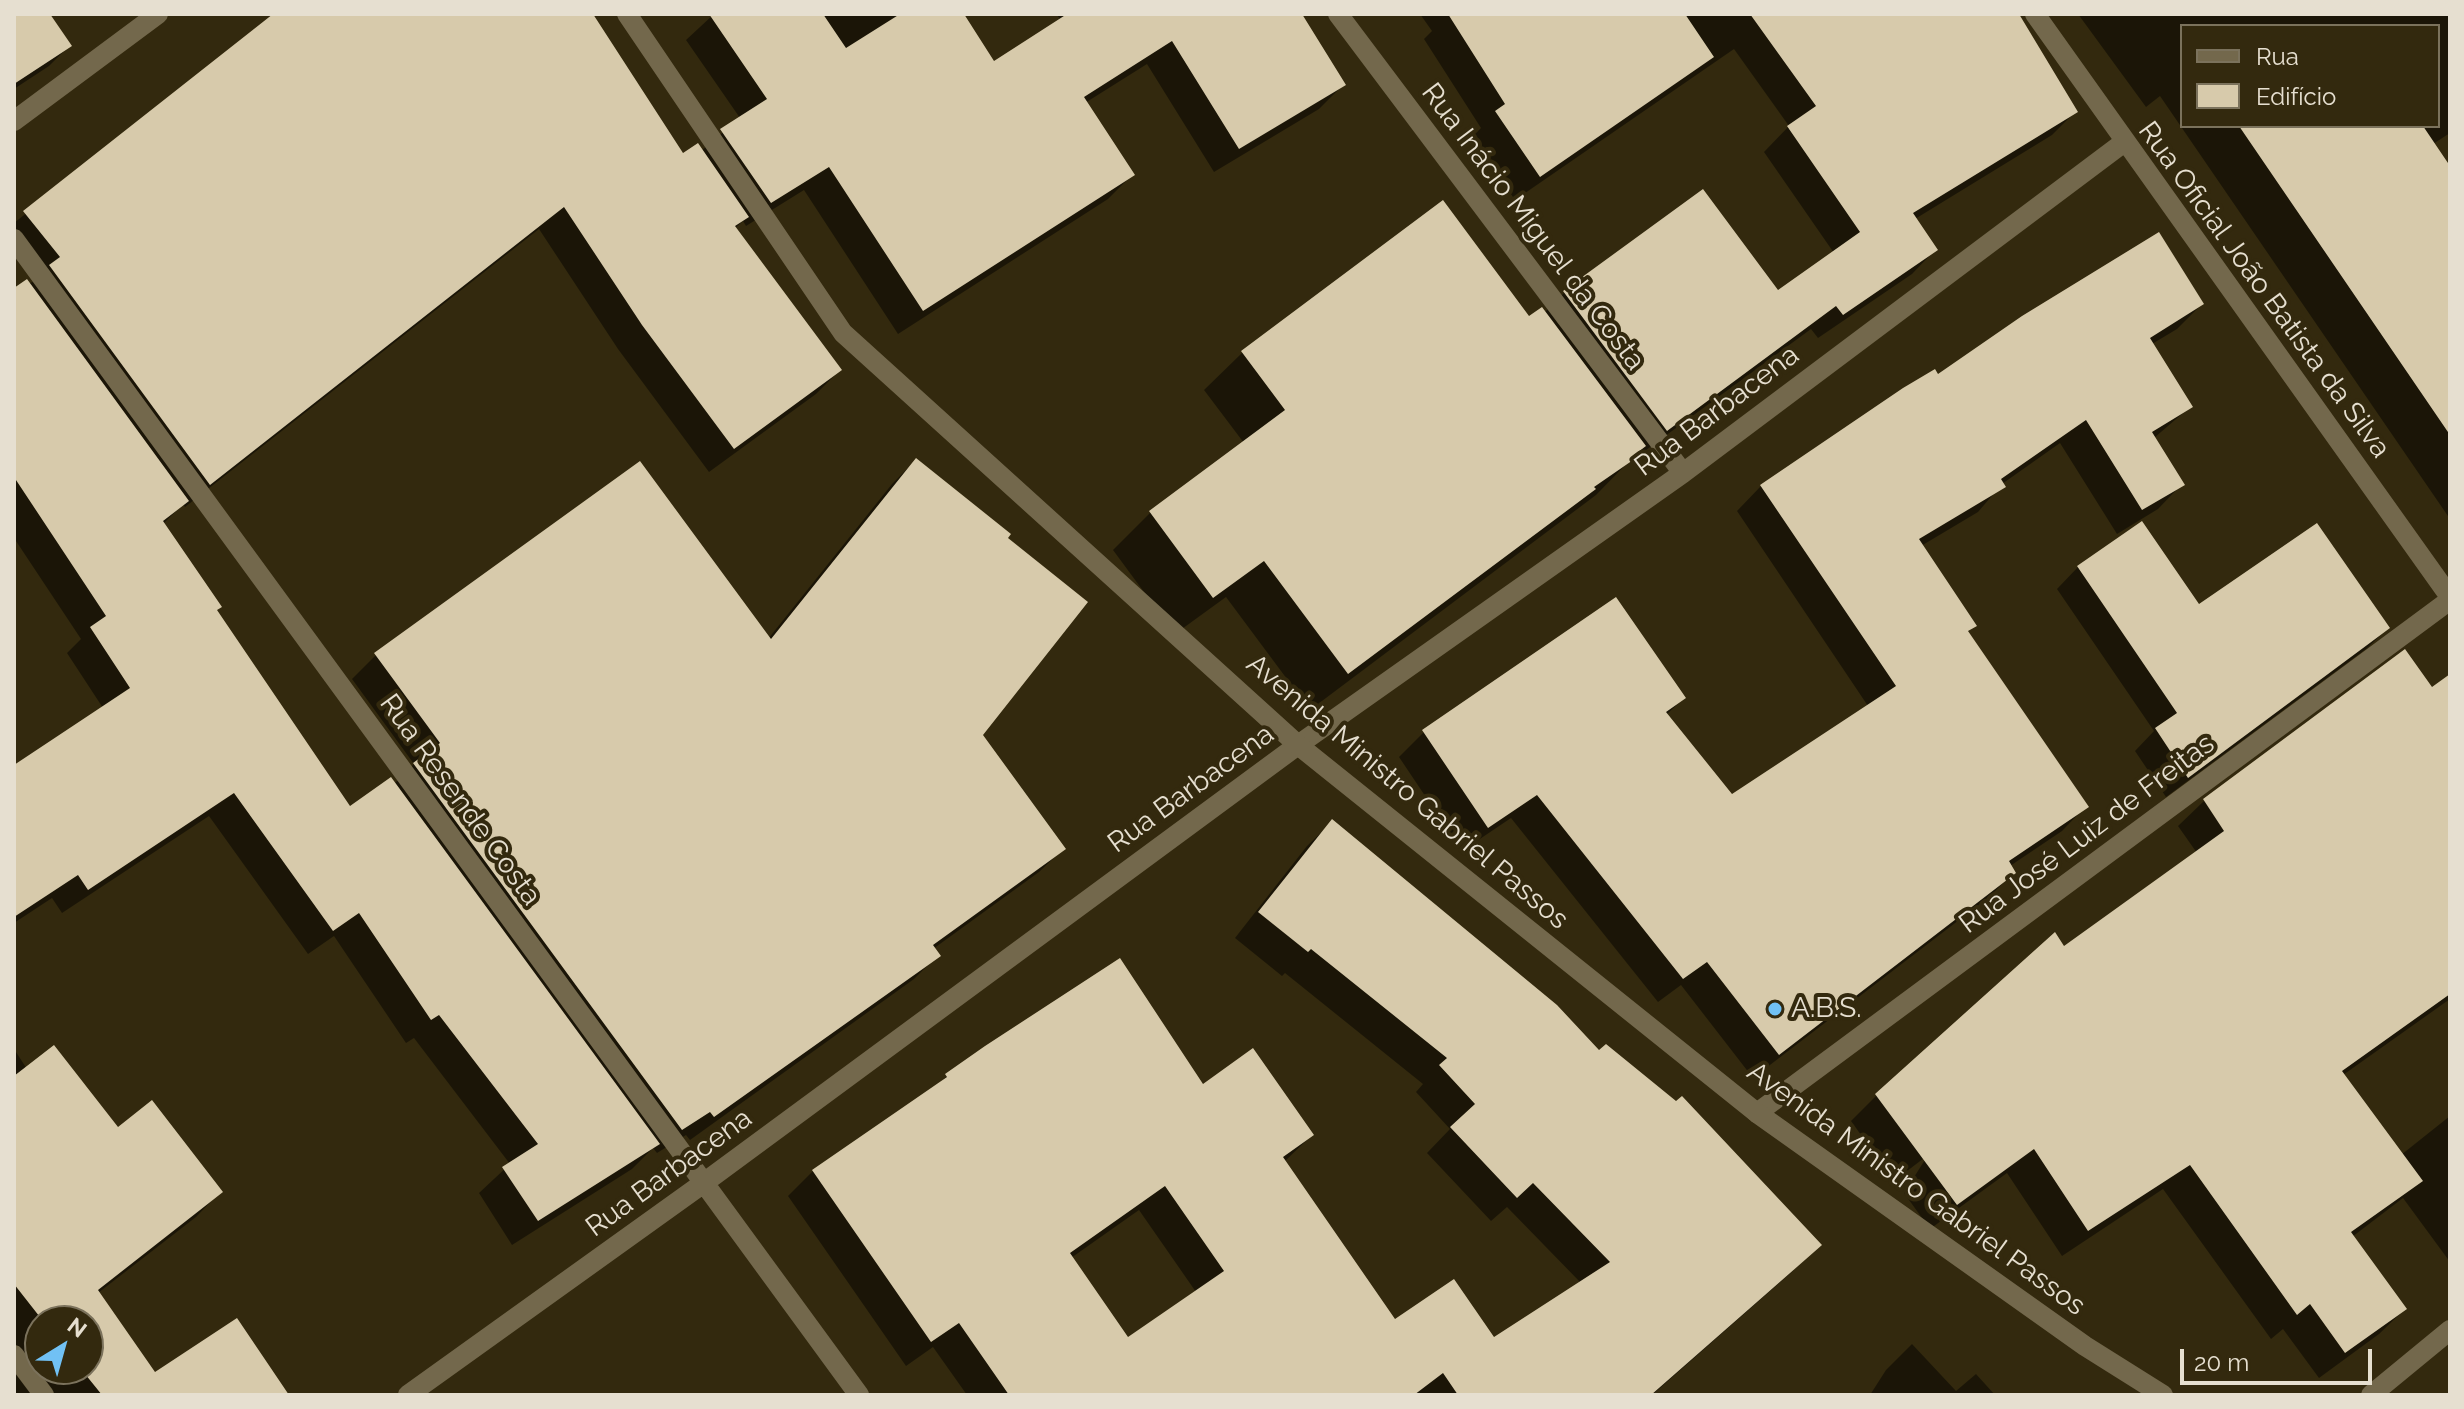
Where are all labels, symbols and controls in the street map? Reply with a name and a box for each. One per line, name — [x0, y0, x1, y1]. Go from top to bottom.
legend — [2180, 24, 2440, 128]
text: Rua — [2256, 42, 2299, 71]
street label: Rua Inácio Miguel da Costa — [1414, 77, 1652, 377]
text: Edifício — [2256, 82, 2336, 111]
street label: Rua Oficial João Batista da Silva — [2131, 115, 2397, 465]
street label: Rua Barbacena — [1628, 338, 1806, 484]
street label: Avenida Ministro Gabriel Passos — [1239, 647, 1575, 937]
street label: Rua Resende Costa — [372, 688, 548, 912]
street label: Rua Barbacena — [1102, 718, 1280, 860]
street label: Rua José Luiz de Freitas — [1953, 727, 2221, 941]
place label: A.B.S. — [1791, 992, 1861, 1026]
marker: A.B.S. — [1766, 1000, 1784, 1018]
street label: Avenida Ministro Gabriel Passos — [1740, 1055, 2092, 1323]
street label: Rua Barbacena — [580, 1102, 758, 1244]
north arrow — [24, 1305, 104, 1385]
text: N — [63, 1312, 92, 1343]
scale bar — [2184, 1333, 2376, 1383]
text: 20 m — [2194, 1348, 2249, 1377]

